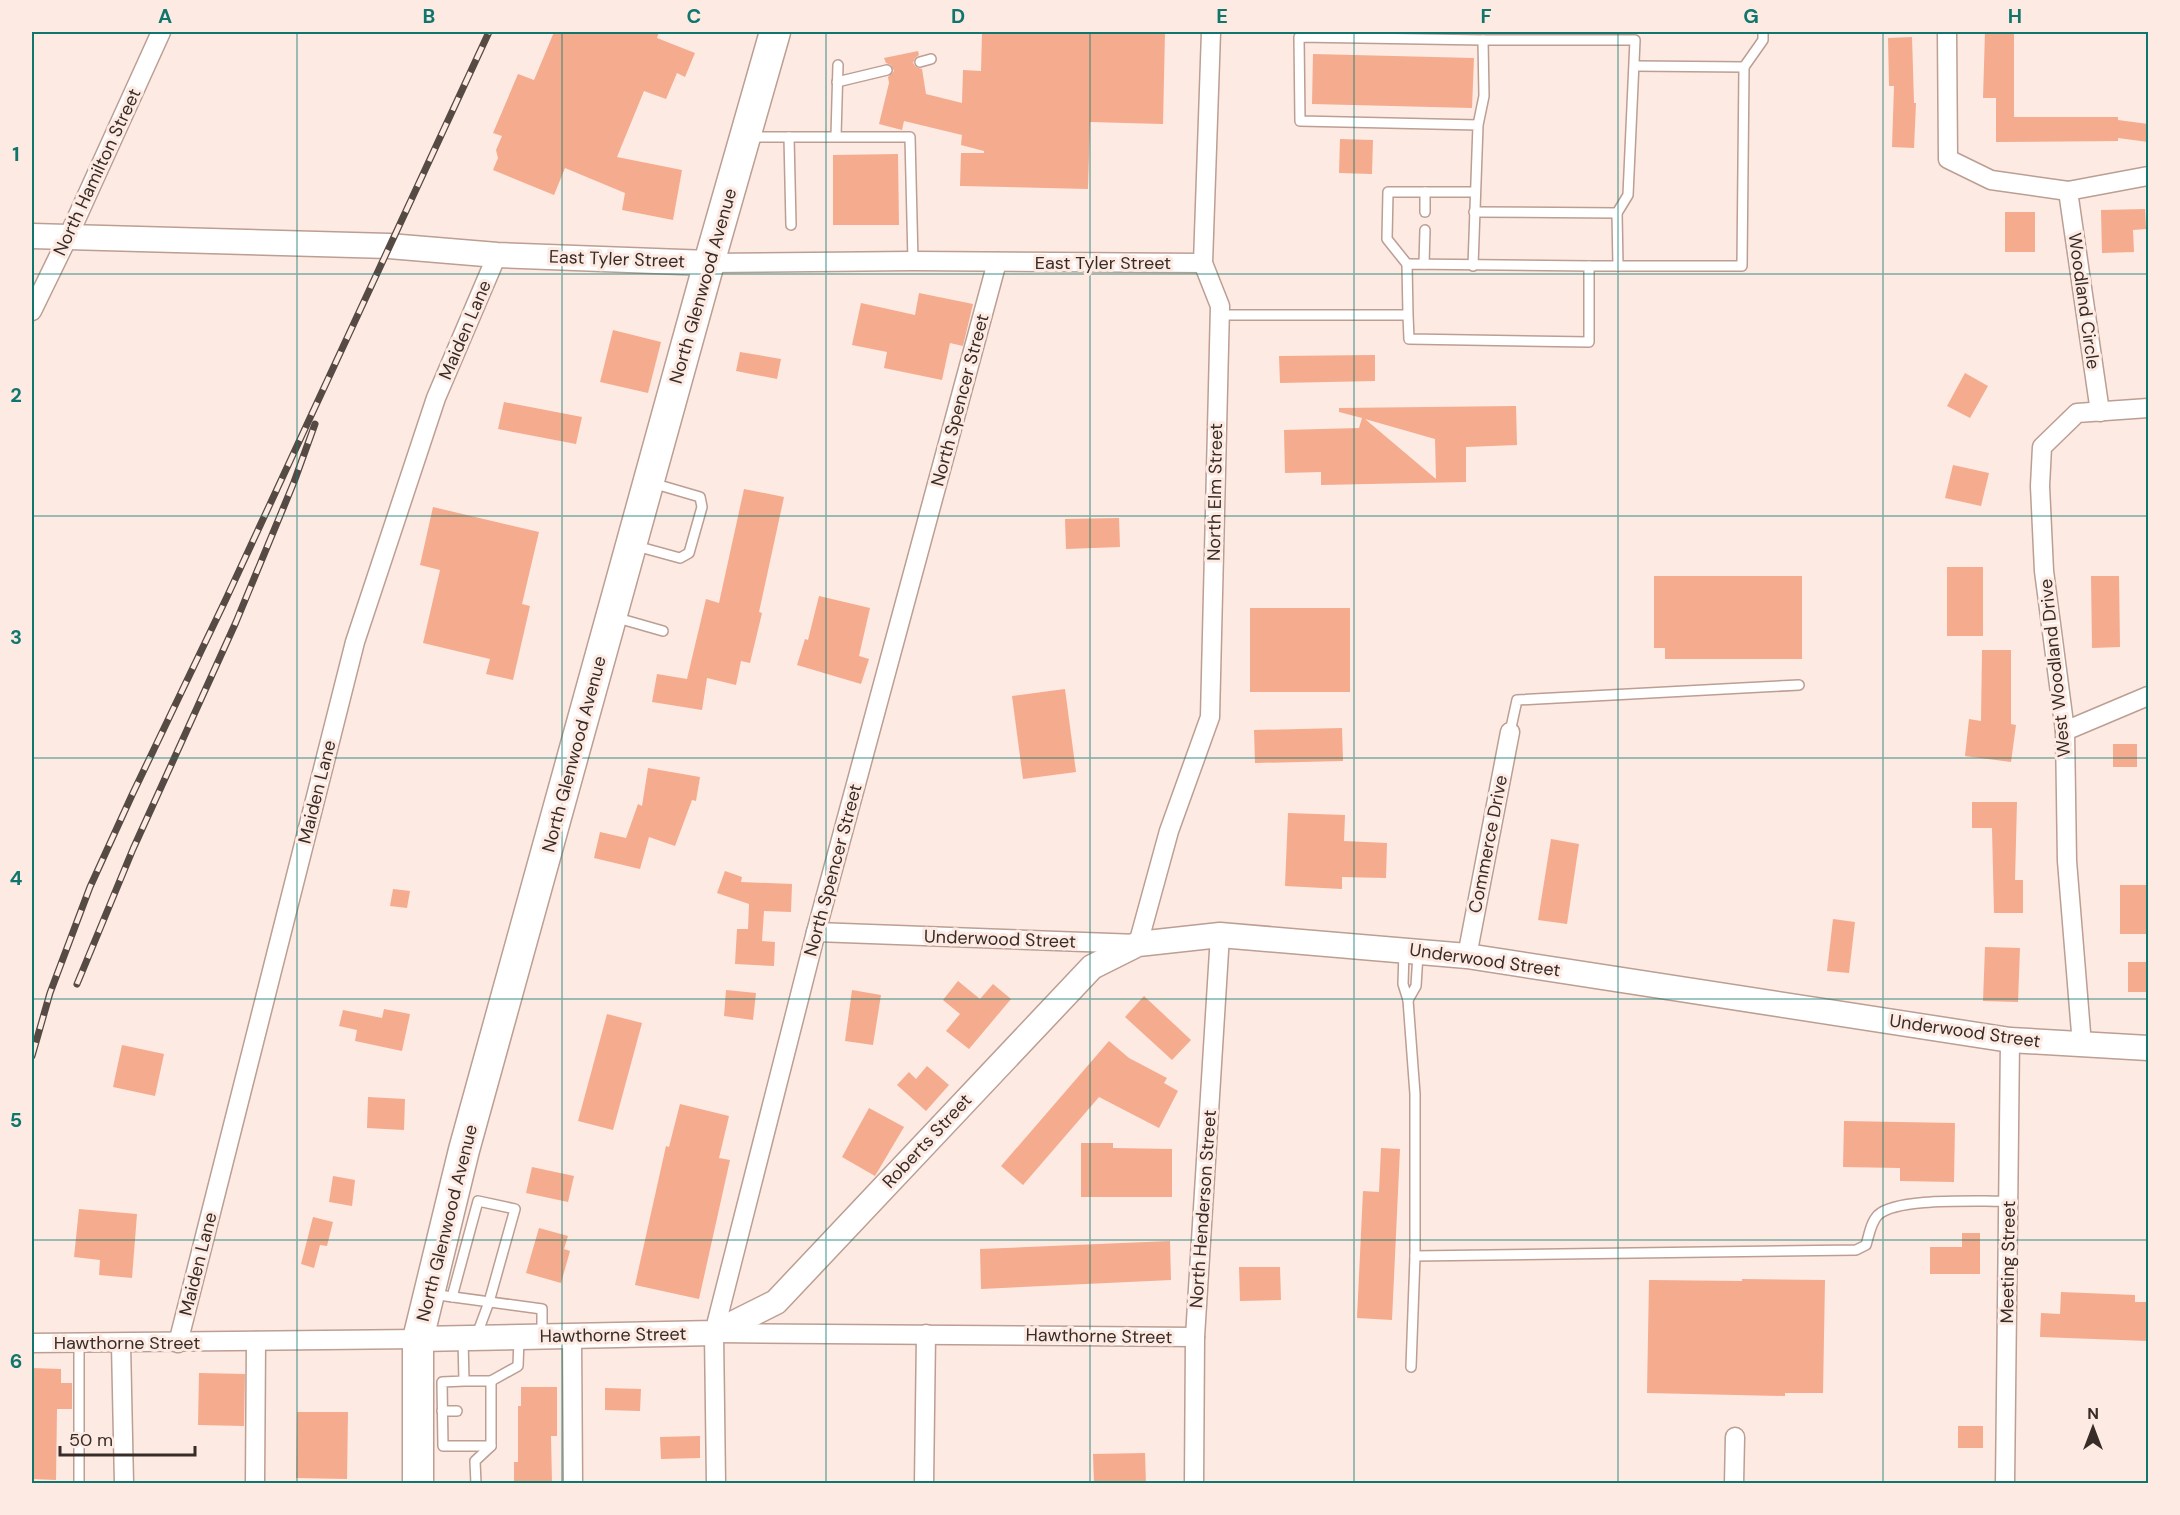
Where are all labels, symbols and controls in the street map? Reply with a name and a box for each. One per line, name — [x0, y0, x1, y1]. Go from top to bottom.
text: A — [158, 3, 172, 29]
text: B — [423, 3, 435, 29]
text: C — [687, 3, 701, 29]
text: D — [951, 3, 965, 29]
text: E — [1216, 3, 1228, 29]
text: F — [1480, 3, 1492, 29]
text: G — [1743, 3, 1759, 29]
text: H — [2008, 3, 2022, 29]
street label: North Hamilton Street — [48, 84, 146, 260]
text: 1 — [12, 141, 20, 167]
street label: North Glenwood Avenue — [664, 186, 742, 386]
street label: Woodland Circle — [2063, 231, 2105, 371]
street label: East Tyler Street — [548, 245, 686, 273]
street label: East Tyler Street — [1035, 251, 1171, 275]
street label: Maiden Lane — [433, 277, 497, 383]
street label: North Spencer Street — [925, 311, 995, 489]
text: 2 — [10, 382, 22, 408]
street label: North Elm Street — [1202, 423, 1228, 561]
street label: West Woodland Drive — [2034, 578, 2076, 758]
text: 3 — [10, 624, 22, 650]
street label: North Glenwood Avenue — [536, 653, 612, 855]
street label: Maiden Lane — [293, 738, 341, 846]
street label: Commerce Drive — [1463, 773, 1513, 915]
street label: North Spencer Street — [798, 781, 868, 959]
text: 4 — [10, 865, 23, 891]
street label: Underwood Street — [924, 924, 1076, 954]
street label: Underwood Street — [1408, 938, 1562, 982]
street label: Underwood Street — [1888, 1009, 2042, 1053]
street label: Roberts Street — [877, 1089, 977, 1193]
text: 5 — [10, 1107, 22, 1133]
street label: North Henderson Street — [1184, 1109, 1222, 1309]
street label: North Glenwood Avenue — [411, 1122, 483, 1324]
street label: Meeting Street — [1995, 1200, 2021, 1324]
street label: Maiden Lane — [174, 1210, 222, 1318]
street label: Hawthorne Street — [539, 1322, 687, 1348]
street label: Hawthorne Street — [1025, 1323, 1173, 1349]
street label: Hawthorne Street — [54, 1331, 200, 1355]
text: 6 — [10, 1348, 22, 1374]
north arrow — [2063, 1398, 2123, 1458]
text: N — [2087, 1403, 2099, 1424]
scale bar — [60, 1419, 195, 1457]
text: 50 m — [69, 1428, 113, 1452]

